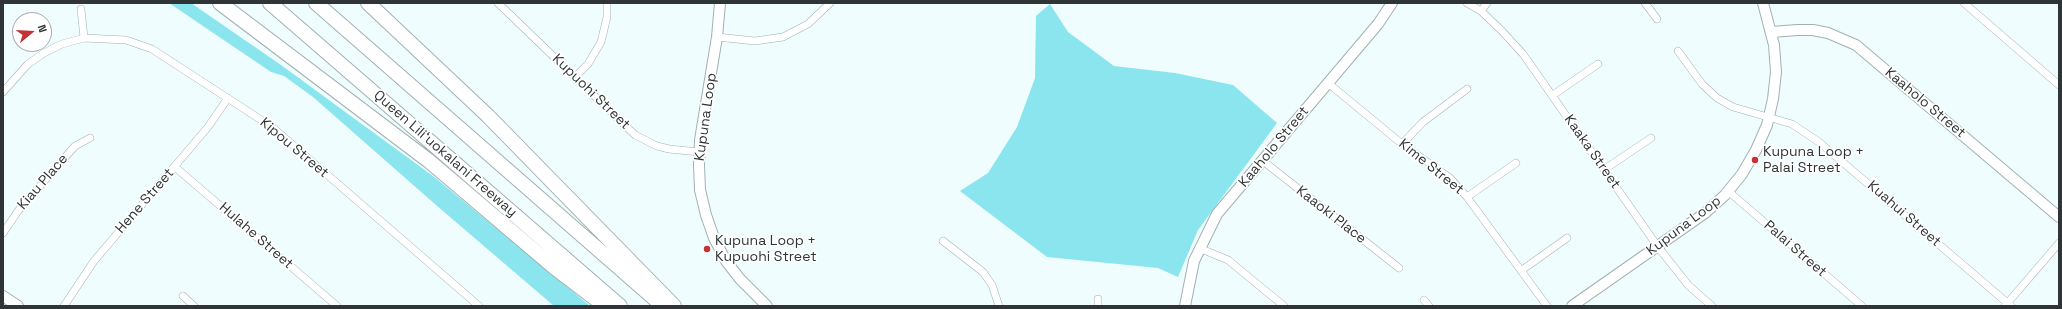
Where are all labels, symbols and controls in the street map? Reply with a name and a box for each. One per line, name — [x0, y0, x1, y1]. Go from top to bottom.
north arrow — [12, 12, 52, 52]
text: N — [35, 23, 50, 34]
street label: Kupuohi Street — [549, 51, 633, 133]
street label: Kaaholo Street — [1881, 64, 1969, 142]
street label: Kupuna Loop — [692, 72, 720, 162]
street label: Queen Liliʻuokalani Freeway — [370, 87, 520, 221]
street label: Kaaholo Street — [1235, 103, 1313, 191]
street label: Kaaka Street — [1560, 112, 1624, 192]
street label: Kipou Street — [256, 114, 332, 182]
street label: Kime Street — [1395, 136, 1467, 198]
place label: Kupuna Loop + Palai Street — [1763, 144, 1864, 176]
street label: Kiau Place — [14, 151, 72, 213]
marker: Kupuna Loop + Palai Street — [1750, 155, 1760, 165]
street label: Hene Street — [112, 165, 178, 237]
street label: Kuahui Street — [1864, 178, 1944, 250]
street label: Kaaoki Place — [1293, 183, 1369, 247]
street label: Kupuna Loop — [1644, 193, 1724, 259]
street label: Hulahe Street — [216, 199, 296, 273]
street label: Palai Street — [1760, 217, 1830, 281]
place label: Kupuna Loop + Kupuohi Street — [715, 233, 817, 266]
marker: Kupuna Loop + Kupuohi Street — [702, 244, 712, 254]

